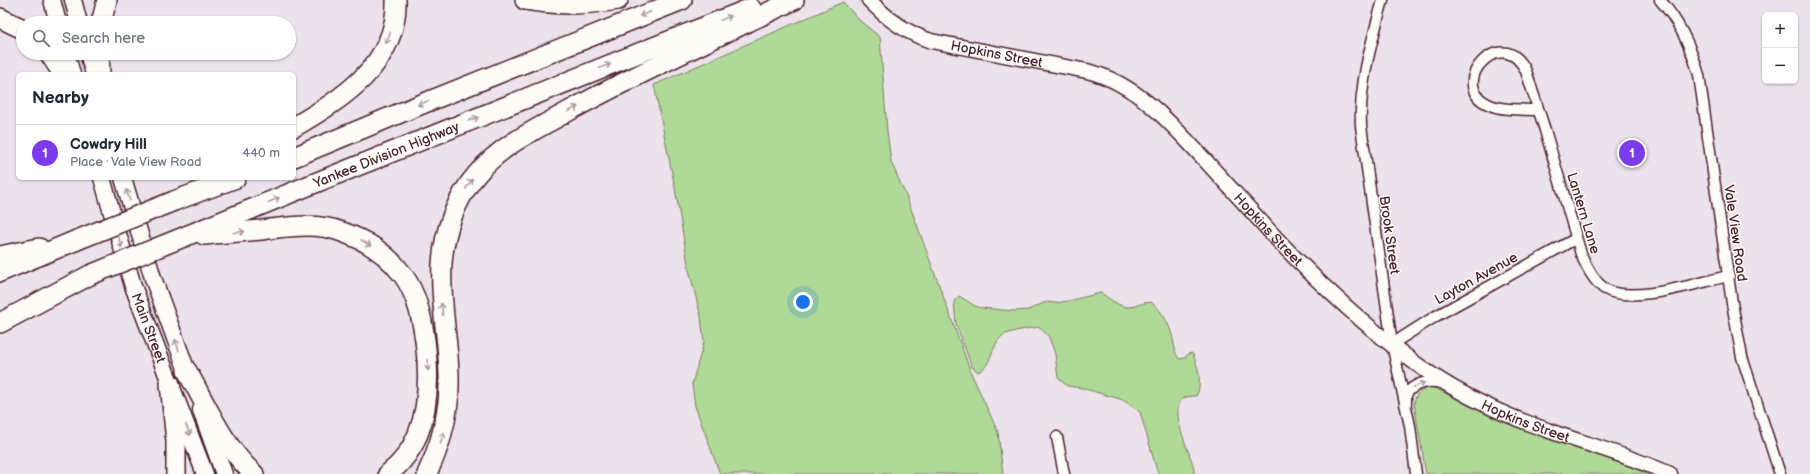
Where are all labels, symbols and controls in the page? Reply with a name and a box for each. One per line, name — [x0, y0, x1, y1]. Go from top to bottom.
one-way arrow — [640, 11, 652, 19]
map controls — [1762, 12, 1798, 84]
button: + — [1762, 12, 1798, 48]
one-way arrow — [719, 14, 731, 21]
search box — [16, 16, 296, 60]
icon: search — [30, 27, 52, 49]
text: Search here — [62, 29, 145, 48]
one-way arrow — [384, 31, 392, 43]
street label: Hopkins Street — [949, 37, 1045, 71]
button: − — [1762, 48, 1798, 84]
one-way arrow — [599, 62, 611, 70]
text: Nearby — [32, 88, 89, 108]
one-way arrow — [418, 100, 430, 107]
one-way arrow — [567, 104, 579, 112]
one-way arrow — [466, 115, 478, 123]
street label: Yankee Division Highway — [310, 118, 462, 192]
text: Cowdry Hill — [70, 135, 147, 154]
pin: 1 — [1619, 138, 1645, 168]
text: 1 — [42, 145, 48, 161]
text: 440 m — [242, 145, 280, 161]
text: Place · Vale View Road — [70, 154, 202, 170]
street label: Lantern Lane — [1563, 170, 1604, 256]
one-way arrow — [465, 179, 473, 190]
street label: Vale View Road — [1720, 184, 1751, 282]
one-way arrow — [124, 189, 131, 202]
street label: Hopkins Street — [1230, 190, 1307, 270]
one-way arrow — [268, 195, 280, 203]
street label: Brook Street — [1376, 195, 1404, 276]
one-way arrow — [232, 228, 245, 235]
one-way arrow — [117, 236, 124, 249]
one-way arrow — [360, 239, 371, 247]
street label: Layton Avenue — [1432, 249, 1521, 308]
street label: Main Street — [127, 291, 170, 366]
your location — [793, 292, 813, 312]
one-way arrow — [439, 303, 446, 316]
one-way arrow — [173, 340, 181, 352]
one-way arrow — [424, 358, 432, 371]
one-way arrow — [1413, 380, 1425, 388]
street label: Hopkins Street — [1478, 396, 1572, 446]
one-way arrow — [185, 424, 192, 436]
one-way arrow — [438, 431, 446, 444]

